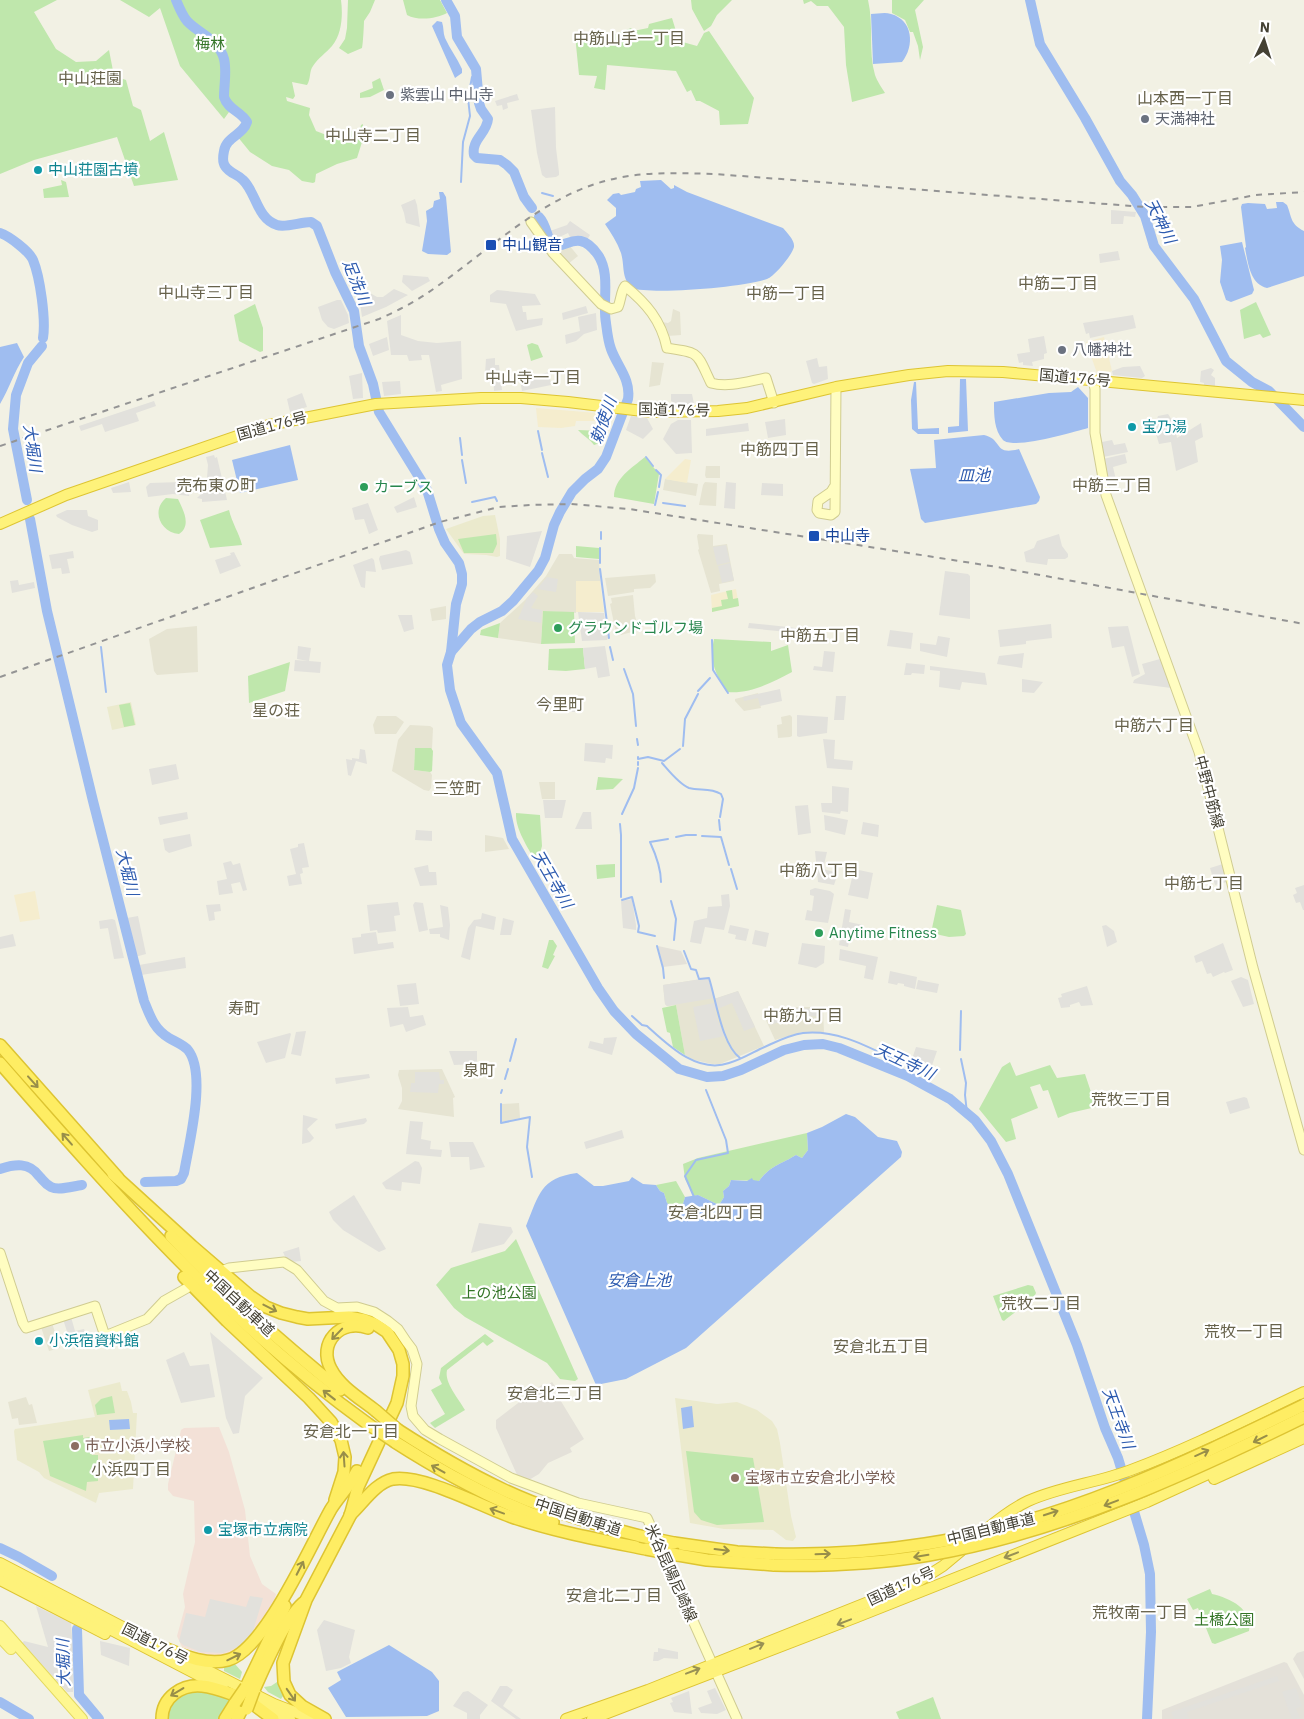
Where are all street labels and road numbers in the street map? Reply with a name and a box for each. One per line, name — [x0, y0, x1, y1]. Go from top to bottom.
street label: 国道176号 — [1038, 365, 1112, 390]
street label: 国道176号 — [638, 399, 710, 420]
street label: 国道176号 — [235, 407, 309, 444]
street label: 中野中筋線 — [1191, 753, 1228, 831]
street label: 中国自動車道 — [200, 1265, 279, 1340]
street label: 中国自動車道 — [532, 1494, 624, 1539]
street label: 中国自動車道 — [945, 1508, 1037, 1549]
street label: 米谷昆陽尼崎線 — [641, 1521, 701, 1625]
street label: 国道176号 — [864, 1562, 937, 1609]
street label: 国道176号 — [119, 1619, 192, 1668]

